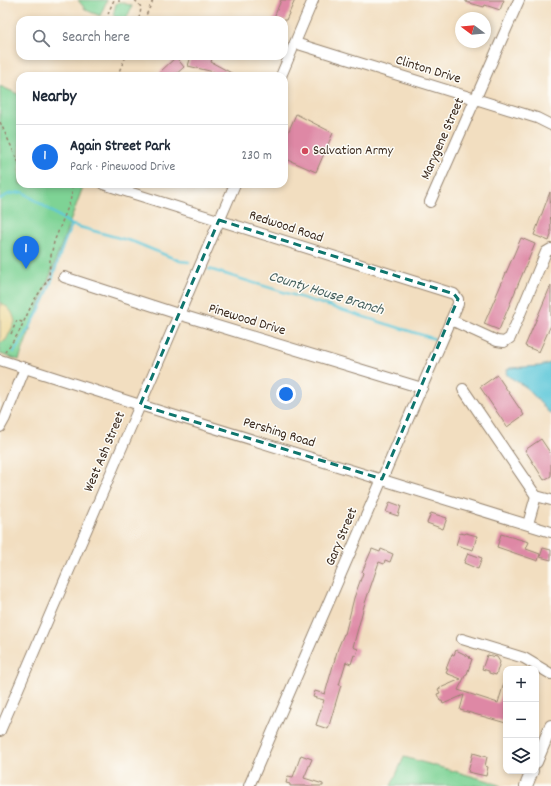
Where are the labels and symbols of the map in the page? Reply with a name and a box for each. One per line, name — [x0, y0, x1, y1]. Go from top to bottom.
north arrow — [455, 12, 491, 48]
street label: Clinton Drive — [393, 51, 463, 89]
street label: Marygene Street — [416, 95, 470, 183]
place label: Salvation Army — [313, 141, 394, 161]
marker: Salvation Army — [300, 146, 310, 156]
street label: Redwood Road — [246, 206, 326, 248]
pin: 1 — [13, 236, 39, 269]
water label: County House Branch — [266, 266, 387, 322]
street label: Pinewood Drive — [206, 299, 288, 341]
your location — [276, 384, 296, 404]
street label: West Ash Street — [79, 409, 131, 495]
street label: Pershing Road — [240, 413, 318, 453]
street label: Gary Street — [321, 505, 363, 569]

